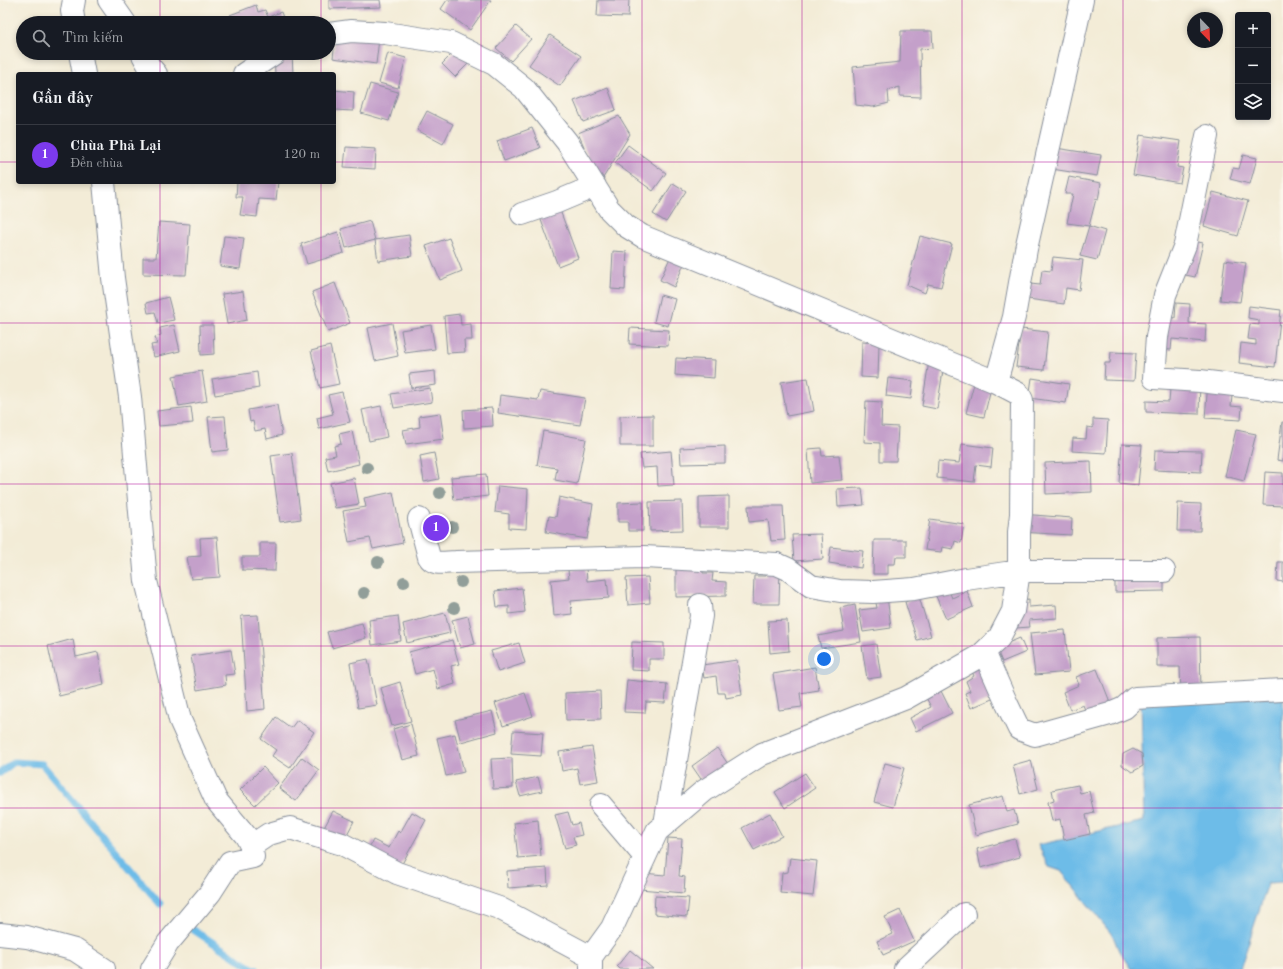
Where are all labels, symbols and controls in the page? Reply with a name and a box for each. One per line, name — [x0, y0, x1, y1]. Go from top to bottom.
north arrow — [1187, 12, 1223, 48]
map controls — [1235, 12, 1271, 120]
button: + — [1235, 12, 1271, 48]
search box — [16, 16, 336, 60]
icon: search — [30, 27, 52, 49]
text: Tìm kiếm — [62, 31, 124, 46]
button: − — [1235, 48, 1271, 84]
button: layers — [1235, 84, 1271, 120]
text: Gần đây — [32, 90, 93, 107]
text: Chùa Phả Lại — [70, 139, 161, 154]
text: 1 — [41, 148, 49, 161]
text: 120 m — [283, 148, 320, 161]
text: Đền chùa — [70, 157, 123, 170]
pin: 1 — [423, 513, 449, 543]
your location — [814, 649, 834, 669]

